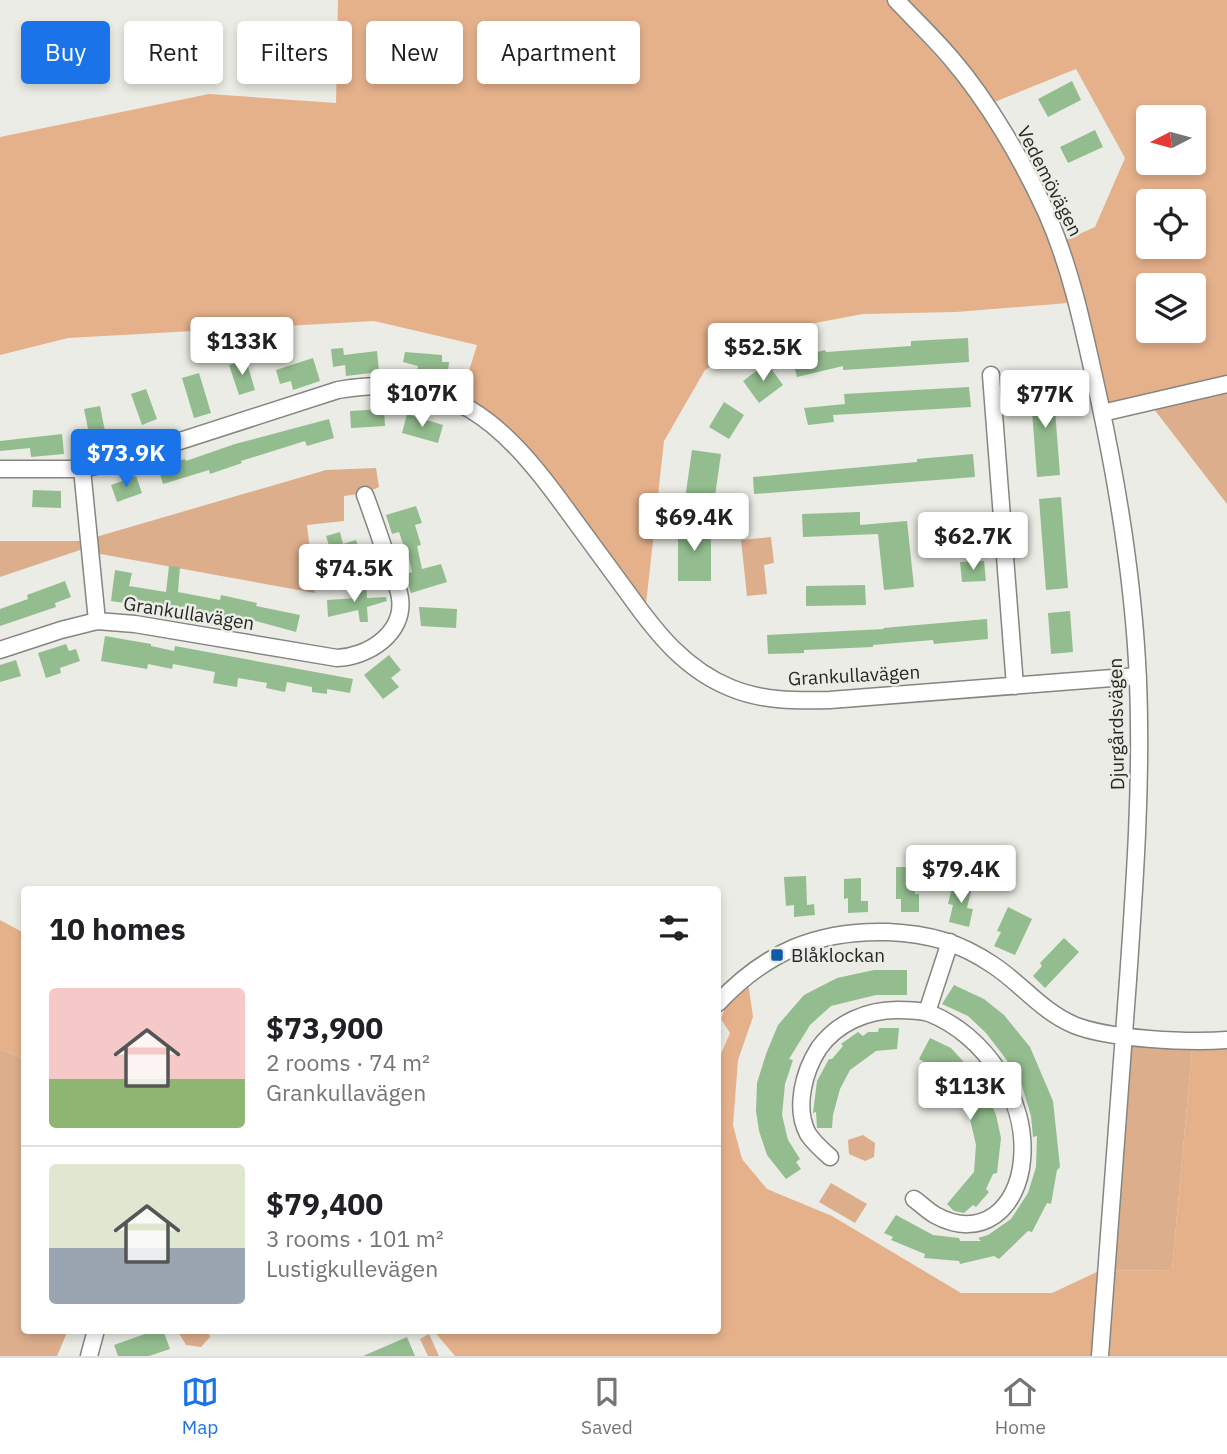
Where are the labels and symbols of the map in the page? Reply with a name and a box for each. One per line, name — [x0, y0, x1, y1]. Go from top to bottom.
north arrow — [1136, 105, 1206, 175]
street label: Vedemövägen — [1012, 122, 1088, 240]
pin: $133K — [193, 318, 291, 377]
pin: $52.5K — [706, 324, 820, 383]
pin: $107K — [373, 370, 471, 429]
pin: $77K — [1004, 370, 1086, 430]
pin: $73.9K — [69, 430, 183, 489]
pin: $69.4K — [637, 494, 751, 553]
pin: $62.7K — [916, 512, 1030, 572]
pin: $74.5K — [297, 544, 411, 604]
street label: Grankullavägen — [122, 591, 256, 635]
street label: Djurgårdsvägen — [1103, 658, 1129, 790]
street label: Grankullavägen — [787, 660, 921, 690]
pin: $79.4K — [904, 846, 1018, 905]
place label: Blåklockan — [791, 943, 885, 967]
marker: Blåklockan — [769, 947, 785, 963]
pin: $113K — [921, 1062, 1019, 1122]

